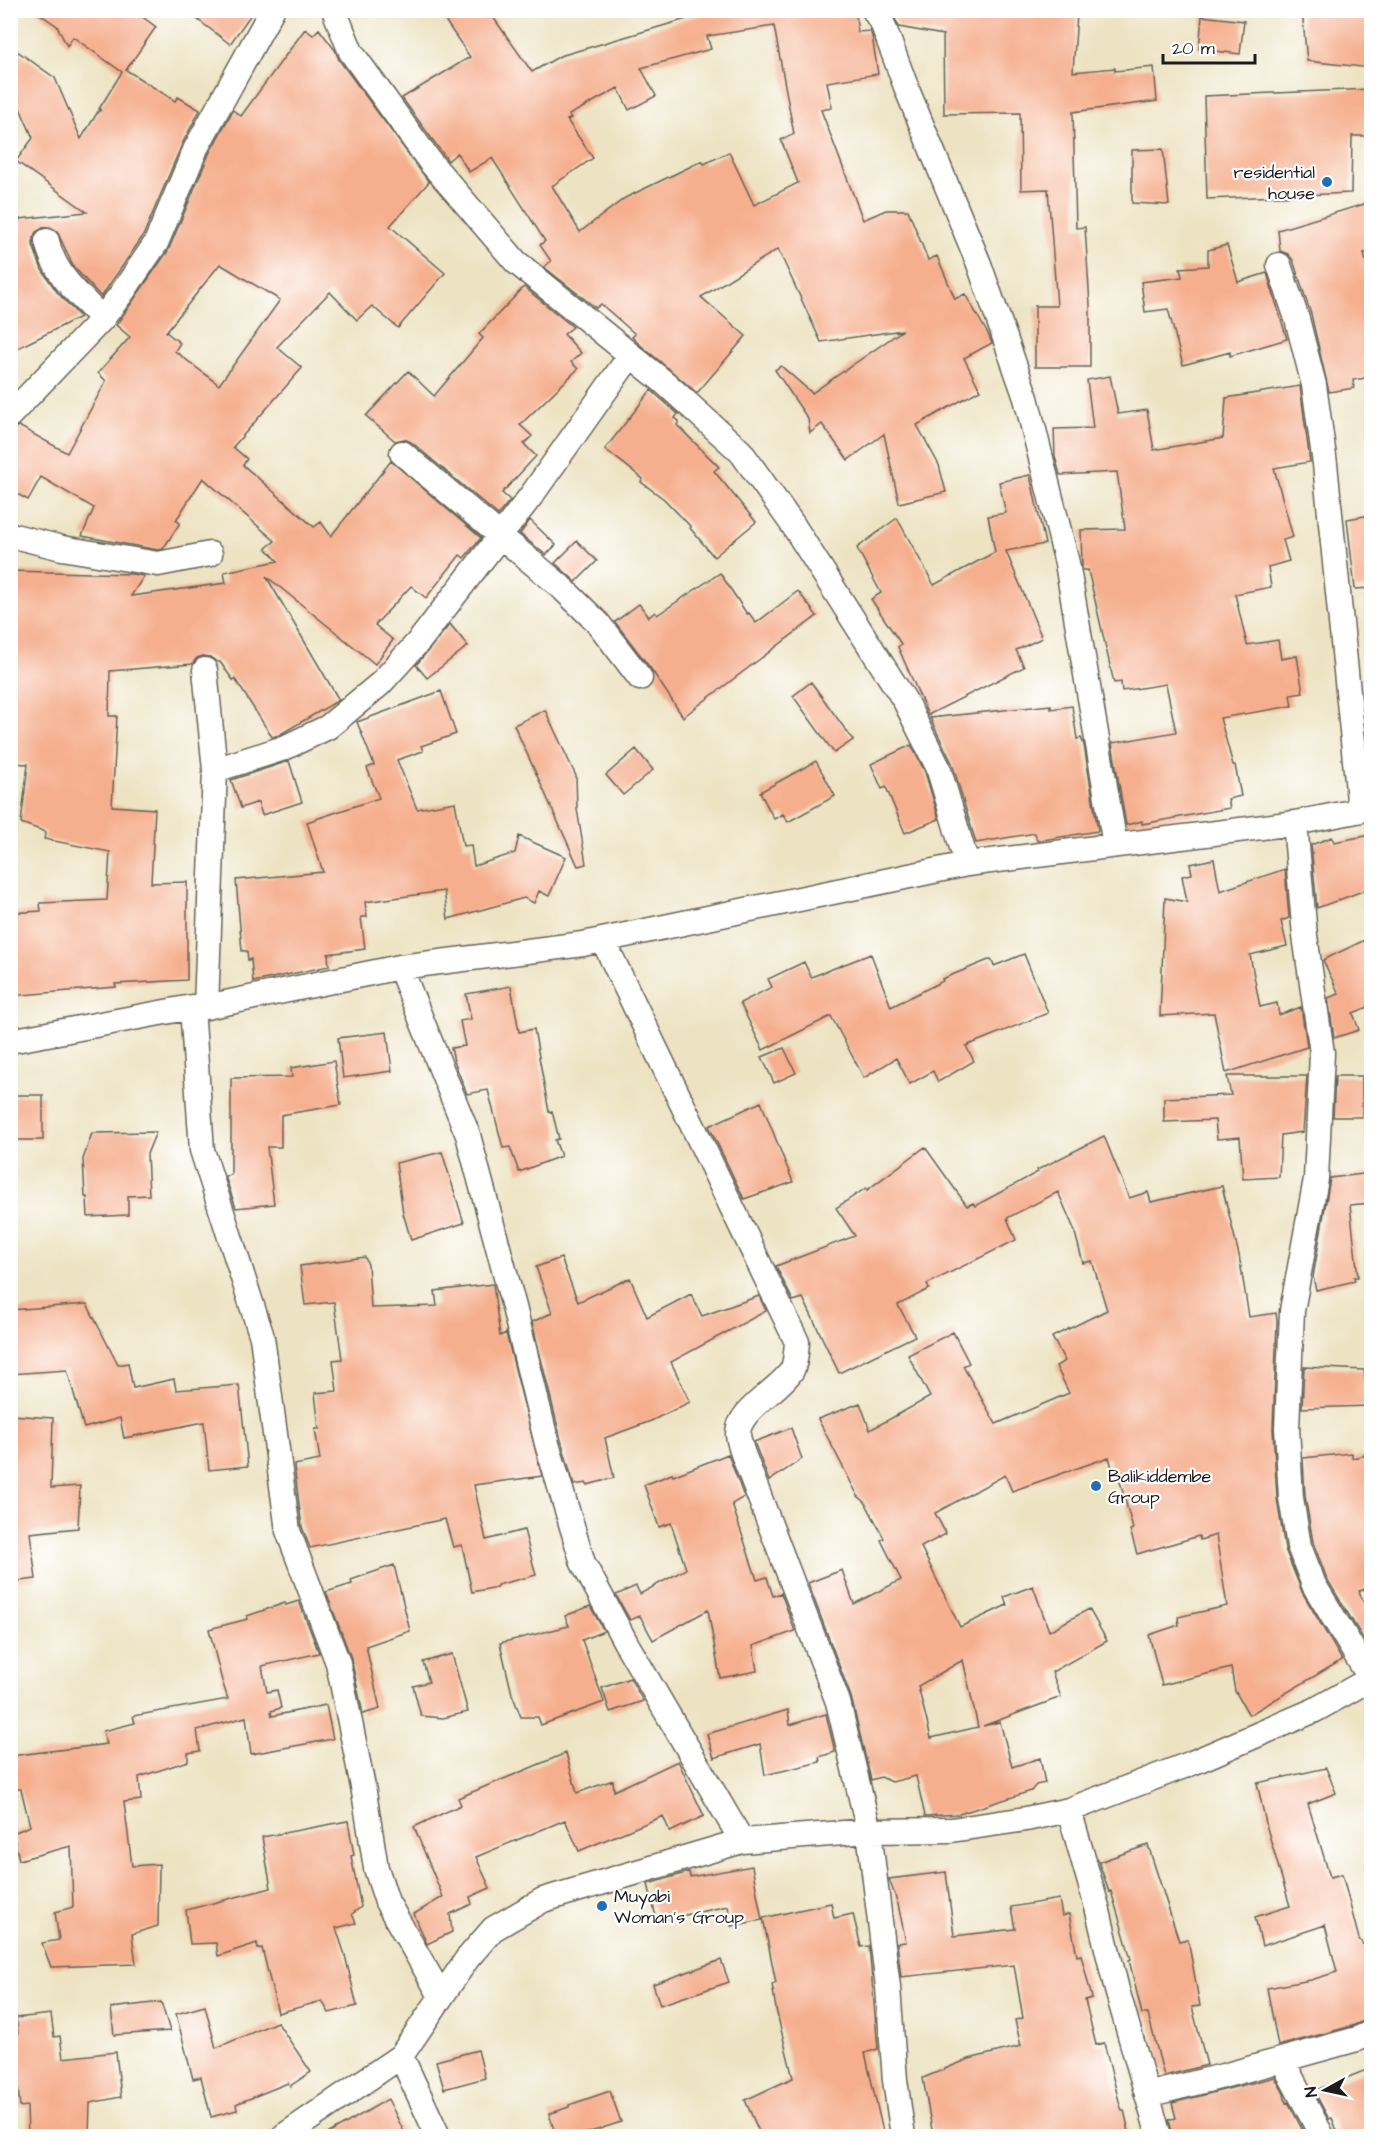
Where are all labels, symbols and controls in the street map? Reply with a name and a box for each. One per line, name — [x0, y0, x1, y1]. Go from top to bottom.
scale bar — [1163, 27, 1254, 65]
text: 20 m — [1172, 36, 1215, 61]
place label: residential house — [1234, 160, 1315, 206]
marker: residential house — [1320, 175, 1334, 189]
place label: Balikiddembe Group — [1108, 1464, 1212, 1510]
marker: Balikiddembe Group — [1089, 1479, 1103, 1493]
place label: Muyabi Woman's Group — [614, 1884, 744, 1930]
marker: Muyabi Woman's Group — [595, 1899, 609, 1913]
north arrow — [1295, 2060, 1355, 2120]
text: N — [1300, 2085, 1323, 2098]

